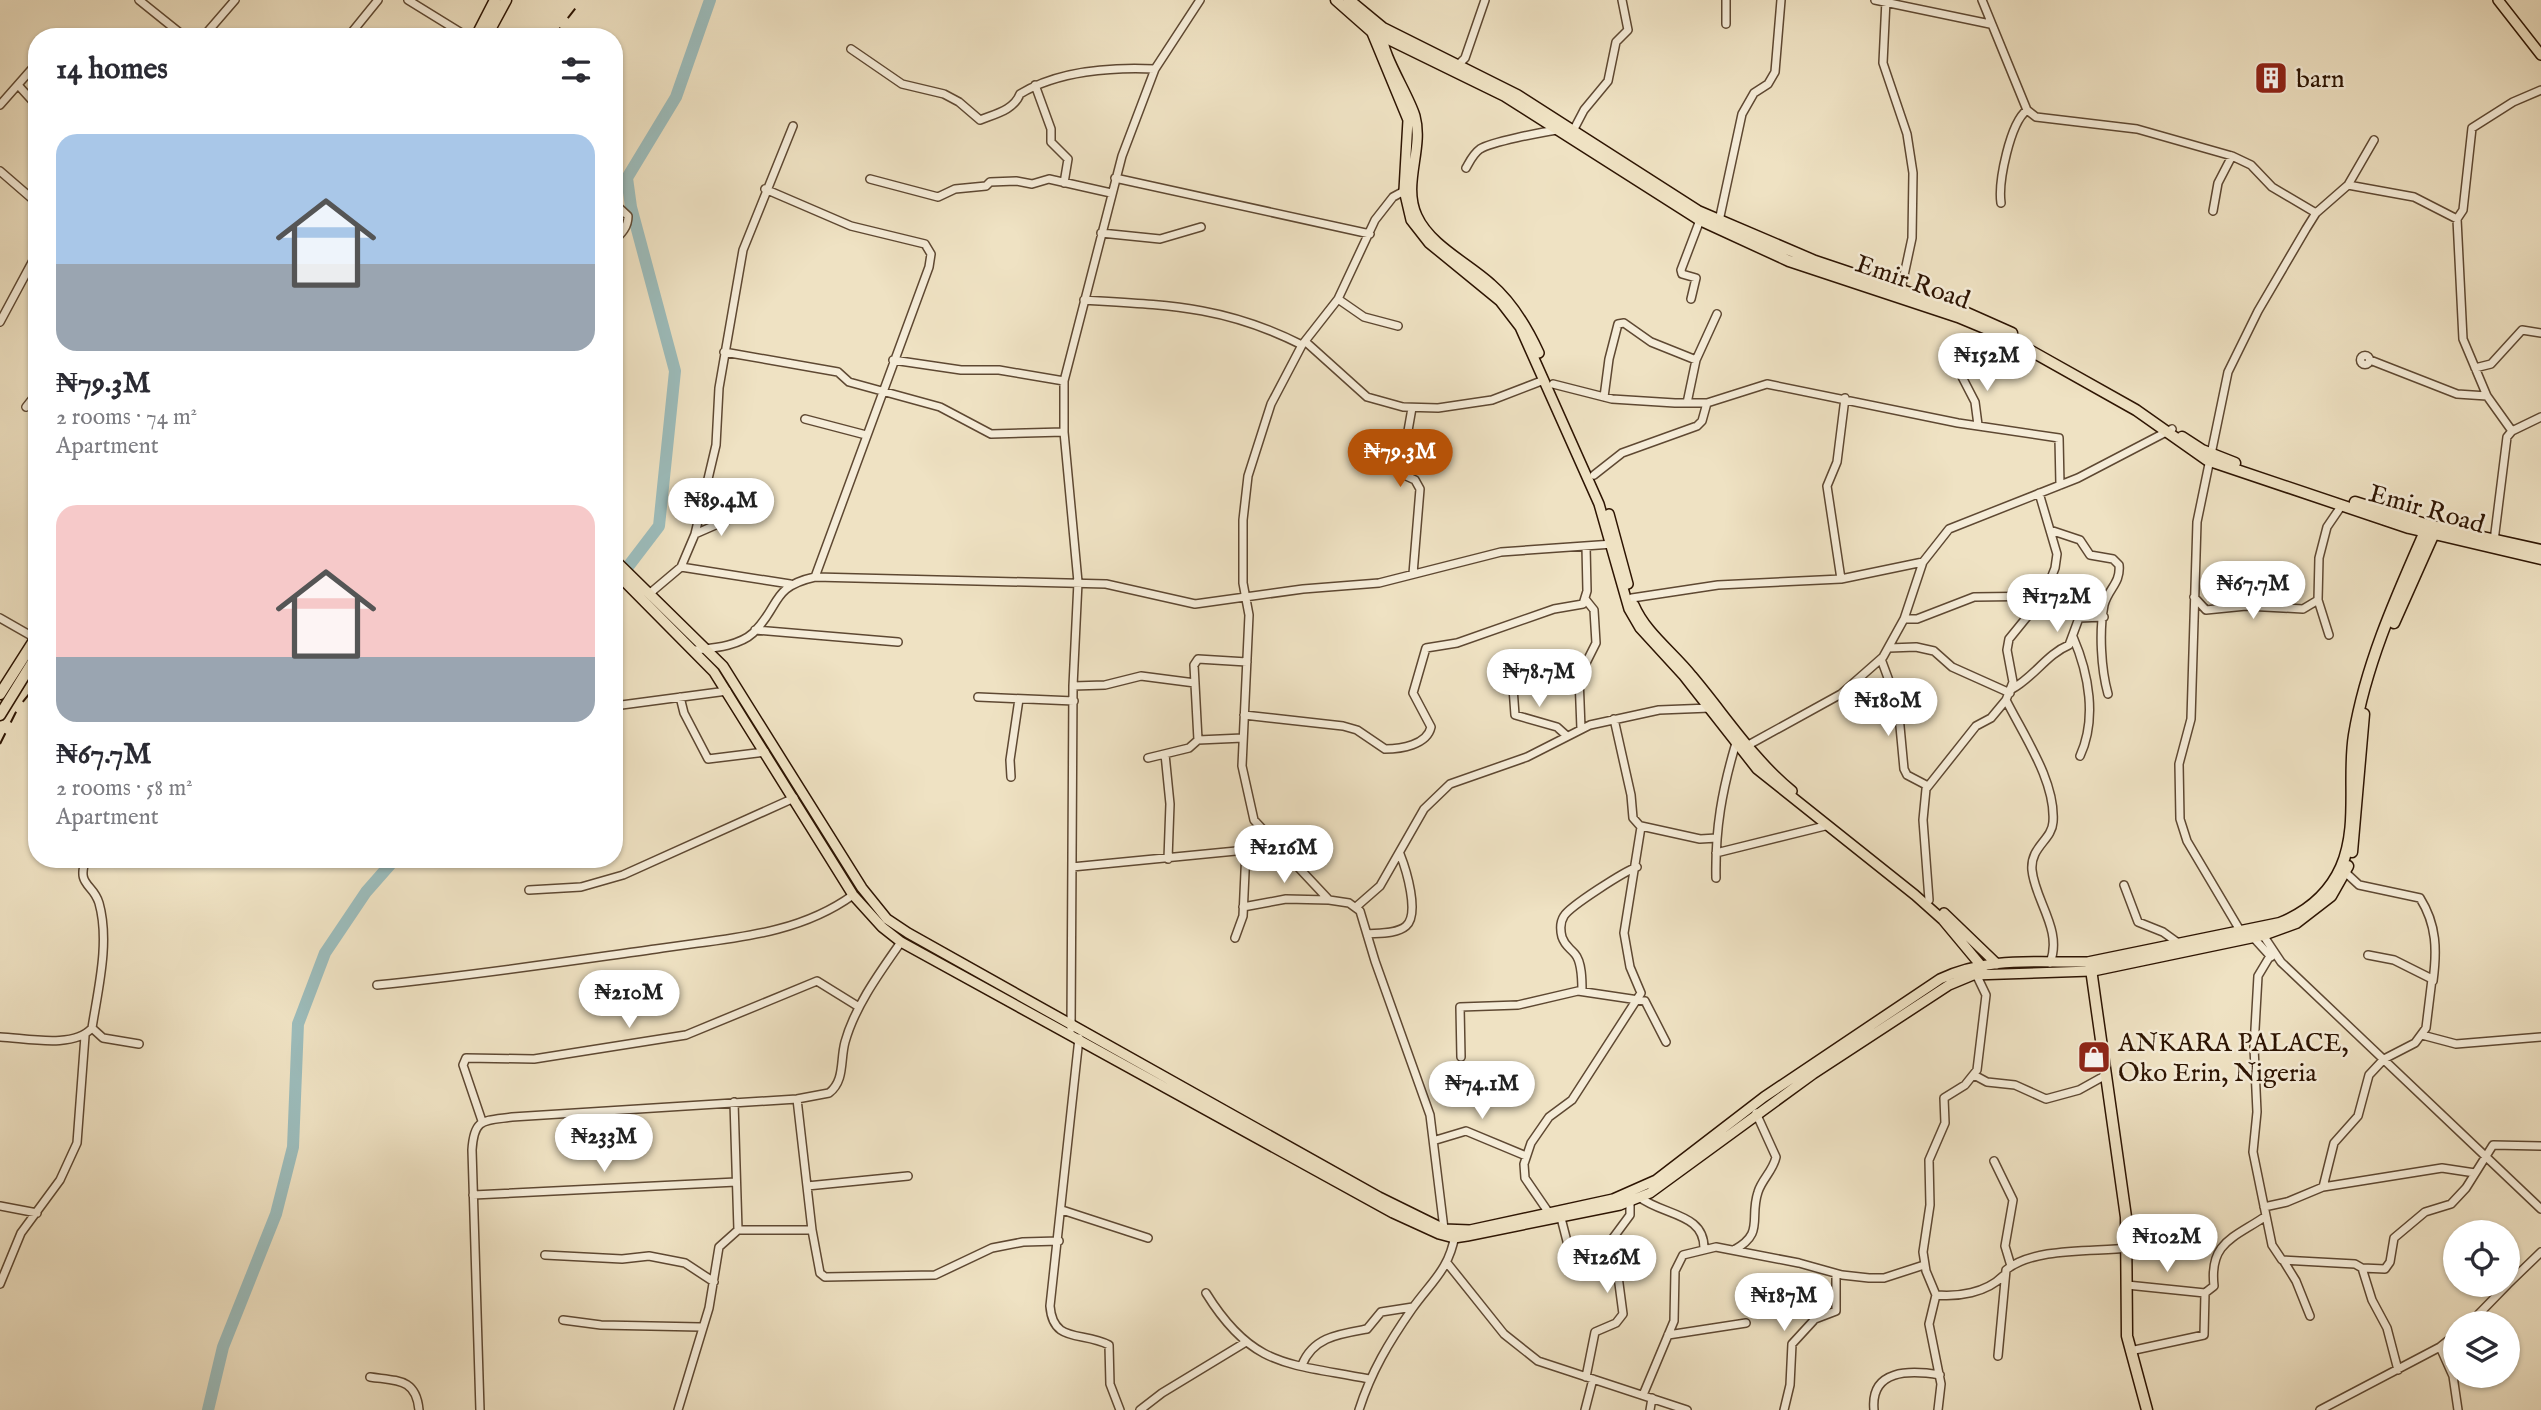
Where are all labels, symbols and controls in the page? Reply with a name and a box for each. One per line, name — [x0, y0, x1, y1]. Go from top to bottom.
text: 14 homes — [56, 51, 168, 89]
icon: filters — [557, 51, 595, 89]
building icon: barn — [2252, 59, 2290, 97]
place label: barn — [2296, 63, 2345, 96]
icon: home — [263, 180, 389, 306]
street label: Emir Road — [1851, 247, 1974, 317]
pin: ₦152M — [1938, 334, 2036, 393]
text: ₦152M — [1954, 341, 2020, 370]
text: ₦79.3M — [56, 365, 151, 403]
text: 2 rooms · 74 m² — [56, 403, 197, 432]
pin: ₦79.3M — [1343, 430, 1457, 489]
text: Apartment — [56, 432, 159, 461]
text: ₦79.3M — [1364, 437, 1436, 466]
street label: Emir Road — [2365, 477, 2488, 542]
pin: ₦89.4M — [664, 478, 778, 538]
text: ₦89.4M — [684, 486, 758, 515]
icon: home — [263, 551, 389, 677]
pin: ₦67.7M — [2196, 562, 2310, 621]
text: ₦67.7M — [2216, 569, 2290, 598]
pin: ₦172M — [2008, 574, 2106, 634]
text: ₦172M — [2023, 582, 2091, 611]
pin: ₦78.7M — [1482, 650, 1596, 709]
text: ₦78.7M — [1503, 657, 1575, 686]
pin: ₦180M — [1839, 678, 1937, 738]
text: ₦180M — [1854, 686, 1922, 715]
text: ₦67.7M — [56, 736, 151, 774]
text: 2 rooms · 58 m² — [56, 774, 193, 803]
text: Apartment — [56, 803, 159, 832]
pin: ₦216M — [1235, 826, 1333, 885]
text: ₦216M — [1250, 833, 1318, 862]
pin: ₦210M — [580, 970, 678, 1030]
text: ₦210M — [595, 978, 663, 1007]
place label: ANKARA PALACE, Oko Erin, Nigeria — [2117, 1027, 2349, 1090]
shop icon: ANKARA PALACE, Oko Erin, Nigeria — [2075, 1038, 2113, 1076]
pin: ₦74.1M — [1425, 1062, 1539, 1121]
text: ₦74.1M — [1445, 1069, 1519, 1098]
pin: ₦233M — [555, 1114, 653, 1174]
text: ₦233M — [571, 1122, 637, 1151]
pin: ₦102M — [2118, 1214, 2216, 1274]
map controls — [2443, 1220, 2520, 1388]
button: locate — [2443, 1220, 2520, 1297]
text: ₦102M — [2133, 1222, 2201, 1251]
pin: ₦126M — [1558, 1236, 1656, 1295]
text: ₦126M — [1573, 1243, 1641, 1272]
pin: ₦187M — [1735, 1274, 1833, 1333]
text: ₦187M — [1751, 1281, 1817, 1310]
button: layers — [2443, 1311, 2520, 1388]

